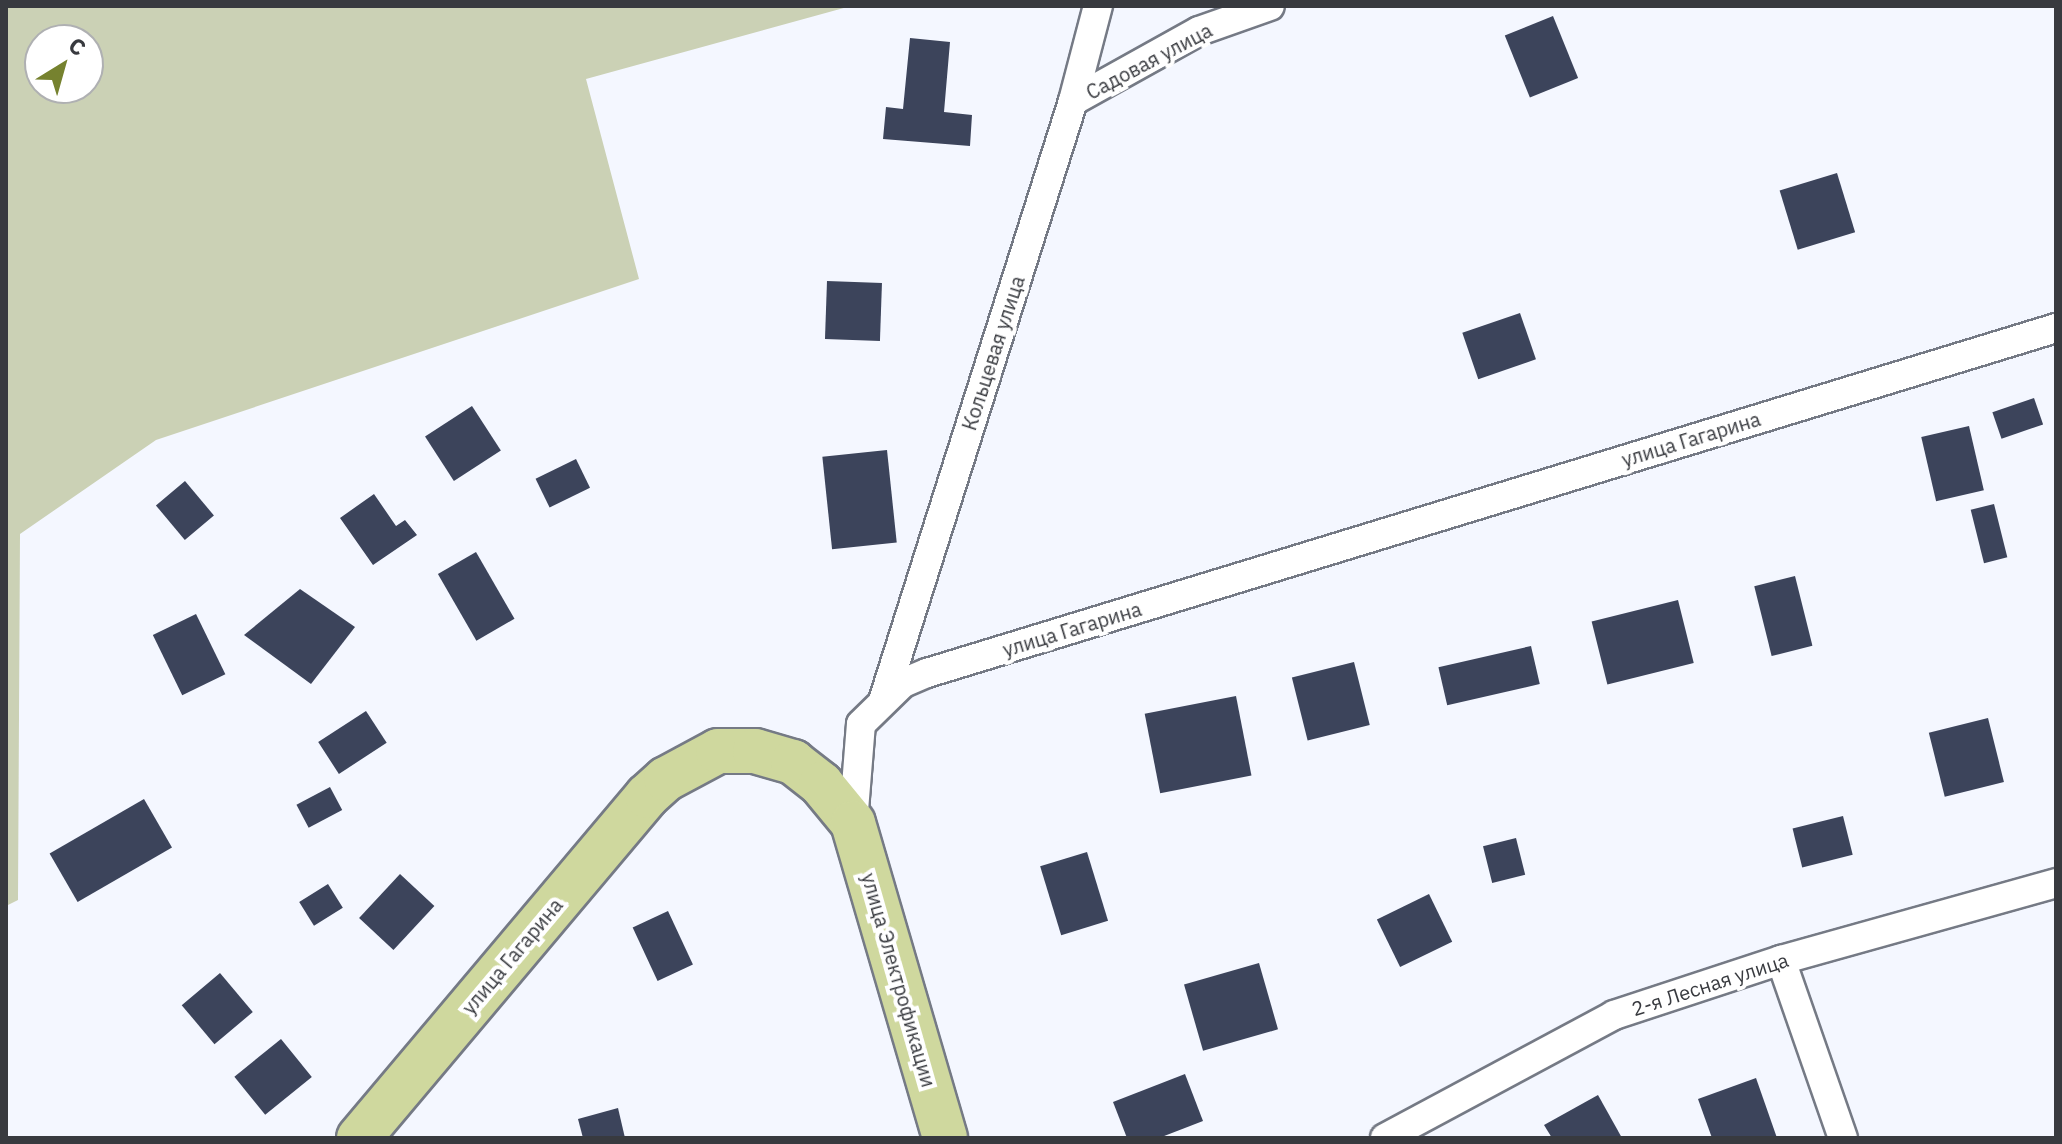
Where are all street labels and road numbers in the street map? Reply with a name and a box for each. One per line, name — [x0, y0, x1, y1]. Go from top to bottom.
street label: Садовая улица — [1082, 18, 1216, 104]
street label: Кольцевая улица — [957, 273, 1029, 433]
street label: улица Гагарина — [1619, 406, 1763, 472]
street label: улица Гагарина — [1000, 596, 1144, 662]
street label: улица Электрофикации — [857, 870, 941, 1090]
street label: улица Гагарина — [457, 893, 567, 1019]
street label: 2-я Лесная улица — [1629, 947, 1791, 1021]

